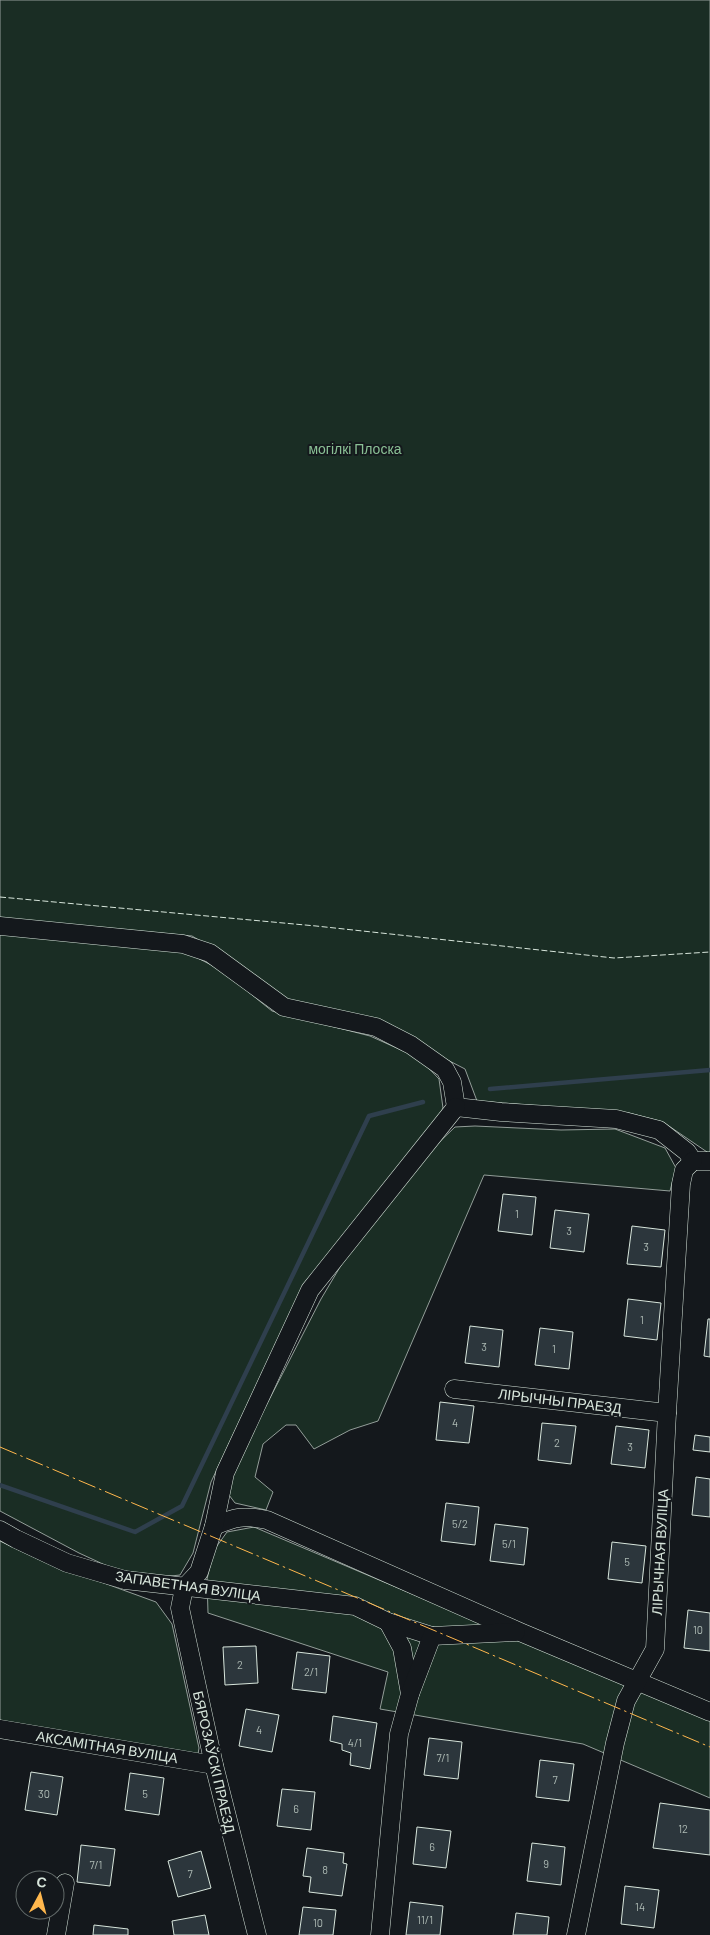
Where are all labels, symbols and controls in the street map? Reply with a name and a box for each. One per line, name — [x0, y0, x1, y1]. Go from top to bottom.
park label: могілкі Плоска — [308, 440, 402, 457]
house number: 1 — [515, 1207, 519, 1220]
house number: 3 — [566, 1224, 572, 1237]
house number: 3 — [643, 1240, 649, 1253]
house number: 1 — [640, 1313, 644, 1326]
house number: 3 — [481, 1340, 487, 1353]
house number: 1 — [552, 1342, 556, 1355]
street label: ЛІРЫЧНЫ ПРАЕЗД — [497, 1384, 623, 1417]
house number: 4 — [452, 1416, 458, 1429]
house number: 2 — [554, 1436, 560, 1449]
house number: 3 — [627, 1440, 633, 1453]
street label: ЛІРЫЧНАЯ ВУЛІЦА — [648, 1488, 671, 1616]
house number: 5/2 — [452, 1517, 468, 1530]
house number: 5/1 — [502, 1537, 516, 1550]
house number: 5 — [624, 1555, 630, 1568]
street label: ЗАПАВЕТНАЯ ВУЛІЦА — [114, 1567, 263, 1604]
house number: 10 — [693, 1623, 703, 1636]
house number: 2 — [237, 1658, 243, 1671]
house number: 2/1 — [304, 1665, 318, 1678]
street label: БЯРОЗАЎСКІ ПРАЕЗД — [190, 1689, 239, 1835]
house number: 4 — [256, 1723, 262, 1736]
street label: АКСАМІТНАЯ ВУЛІЦА — [35, 1727, 180, 1766]
house number: 4/1 — [348, 1736, 362, 1749]
house number: 7/1 — [437, 1751, 449, 1764]
house number: 7 — [552, 1773, 558, 1786]
house number: 30 — [38, 1787, 50, 1800]
house number: 5 — [142, 1787, 148, 1800]
house number: 6 — [293, 1802, 299, 1815]
house number: 12 — [678, 1822, 688, 1835]
house number: 6 — [429, 1840, 435, 1853]
house number: 9 — [543, 1857, 549, 1870]
house number: 7/1 — [90, 1858, 102, 1871]
house number: 8 — [322, 1863, 328, 1876]
house number: 7 — [187, 1867, 193, 1880]
north arrow — [15, 1870, 65, 1920]
text: С — [36, 1873, 48, 1891]
house number: 14 — [635, 1900, 645, 1913]
house number: 11/1 — [417, 1913, 433, 1926]
house number: 10 — [313, 1916, 323, 1929]

